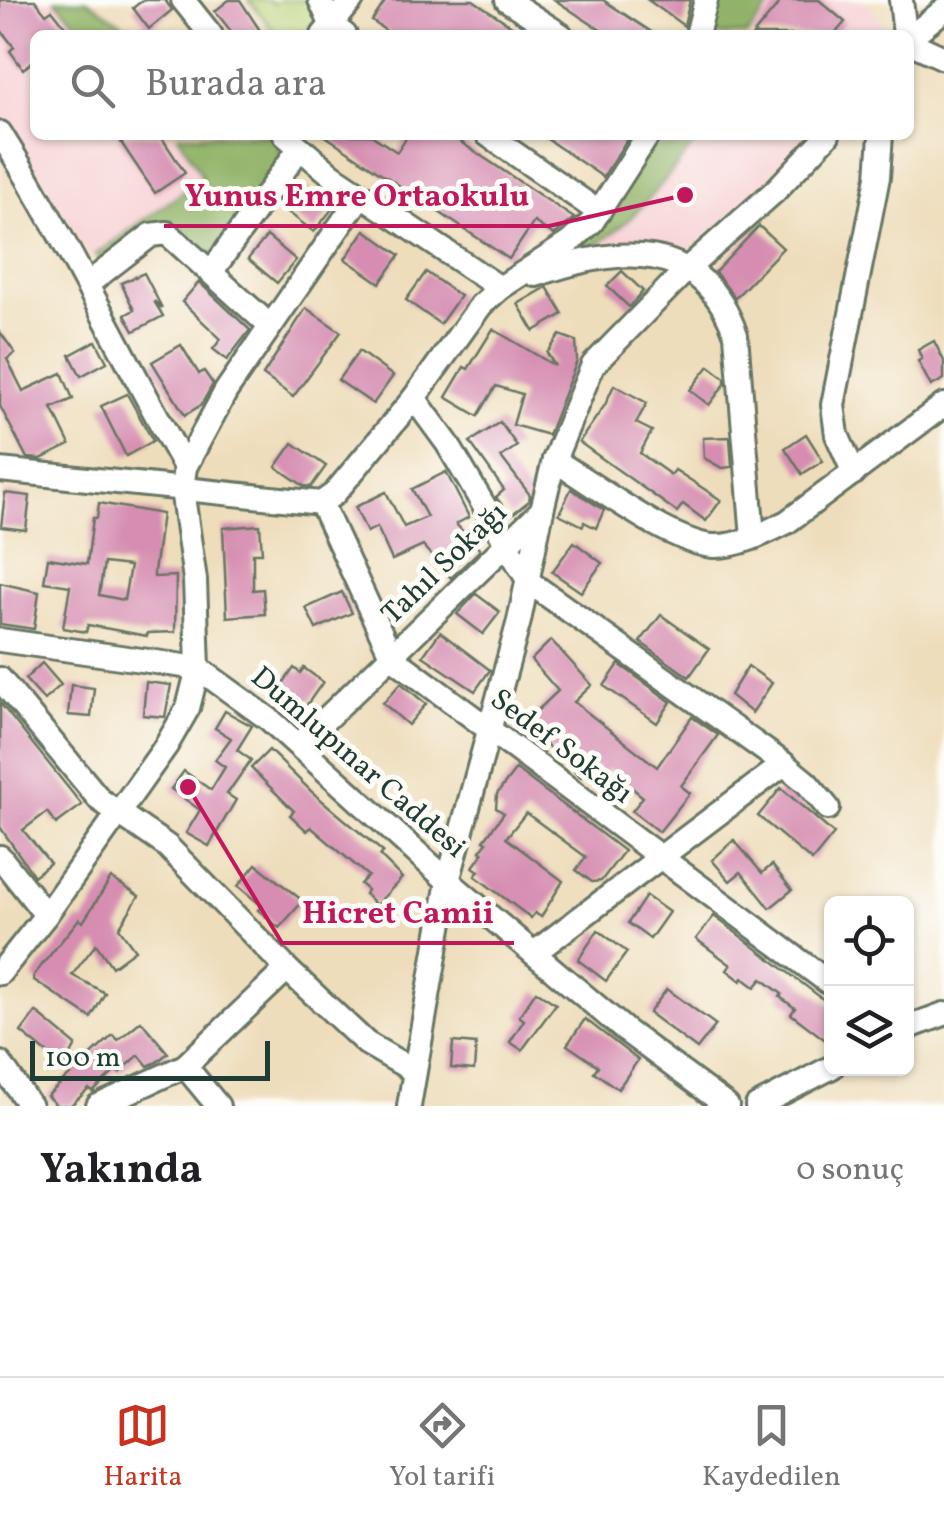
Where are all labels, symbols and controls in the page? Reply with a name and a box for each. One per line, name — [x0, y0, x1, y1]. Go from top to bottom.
search box — [30, 30, 914, 140]
icon: search — [65, 58, 120, 113]
text: Burada ara — [145, 59, 327, 112]
callout: Yunus Emre Ortaokulu — [164, 164, 549, 226]
text: Yunus Emre Ortaokulu — [185, 176, 529, 220]
street label: Tahıl Sokağı — [373, 493, 517, 635]
street label: Dumlupınar Caddesi — [241, 657, 475, 869]
street label: Sedef Sokağı — [481, 679, 641, 815]
callout: Hicret Camii — [282, 881, 514, 943]
text: Hicret Camii — [302, 893, 494, 937]
map controls — [824, 896, 914, 1076]
button: locate — [824, 896, 914, 986]
button: layers — [824, 986, 914, 1076]
scale bar — [30, 1036, 270, 1080]
text: 100 m — [45, 1039, 120, 1078]
text: Yakında — [40, 1142, 203, 1201]
text: 0 sonuç — [796, 1149, 904, 1193]
tab: Harita — [103, 1398, 182, 1497]
tab: Yol tarifi — [389, 1398, 495, 1497]
tab: Kaydedilen — [702, 1398, 841, 1497]

